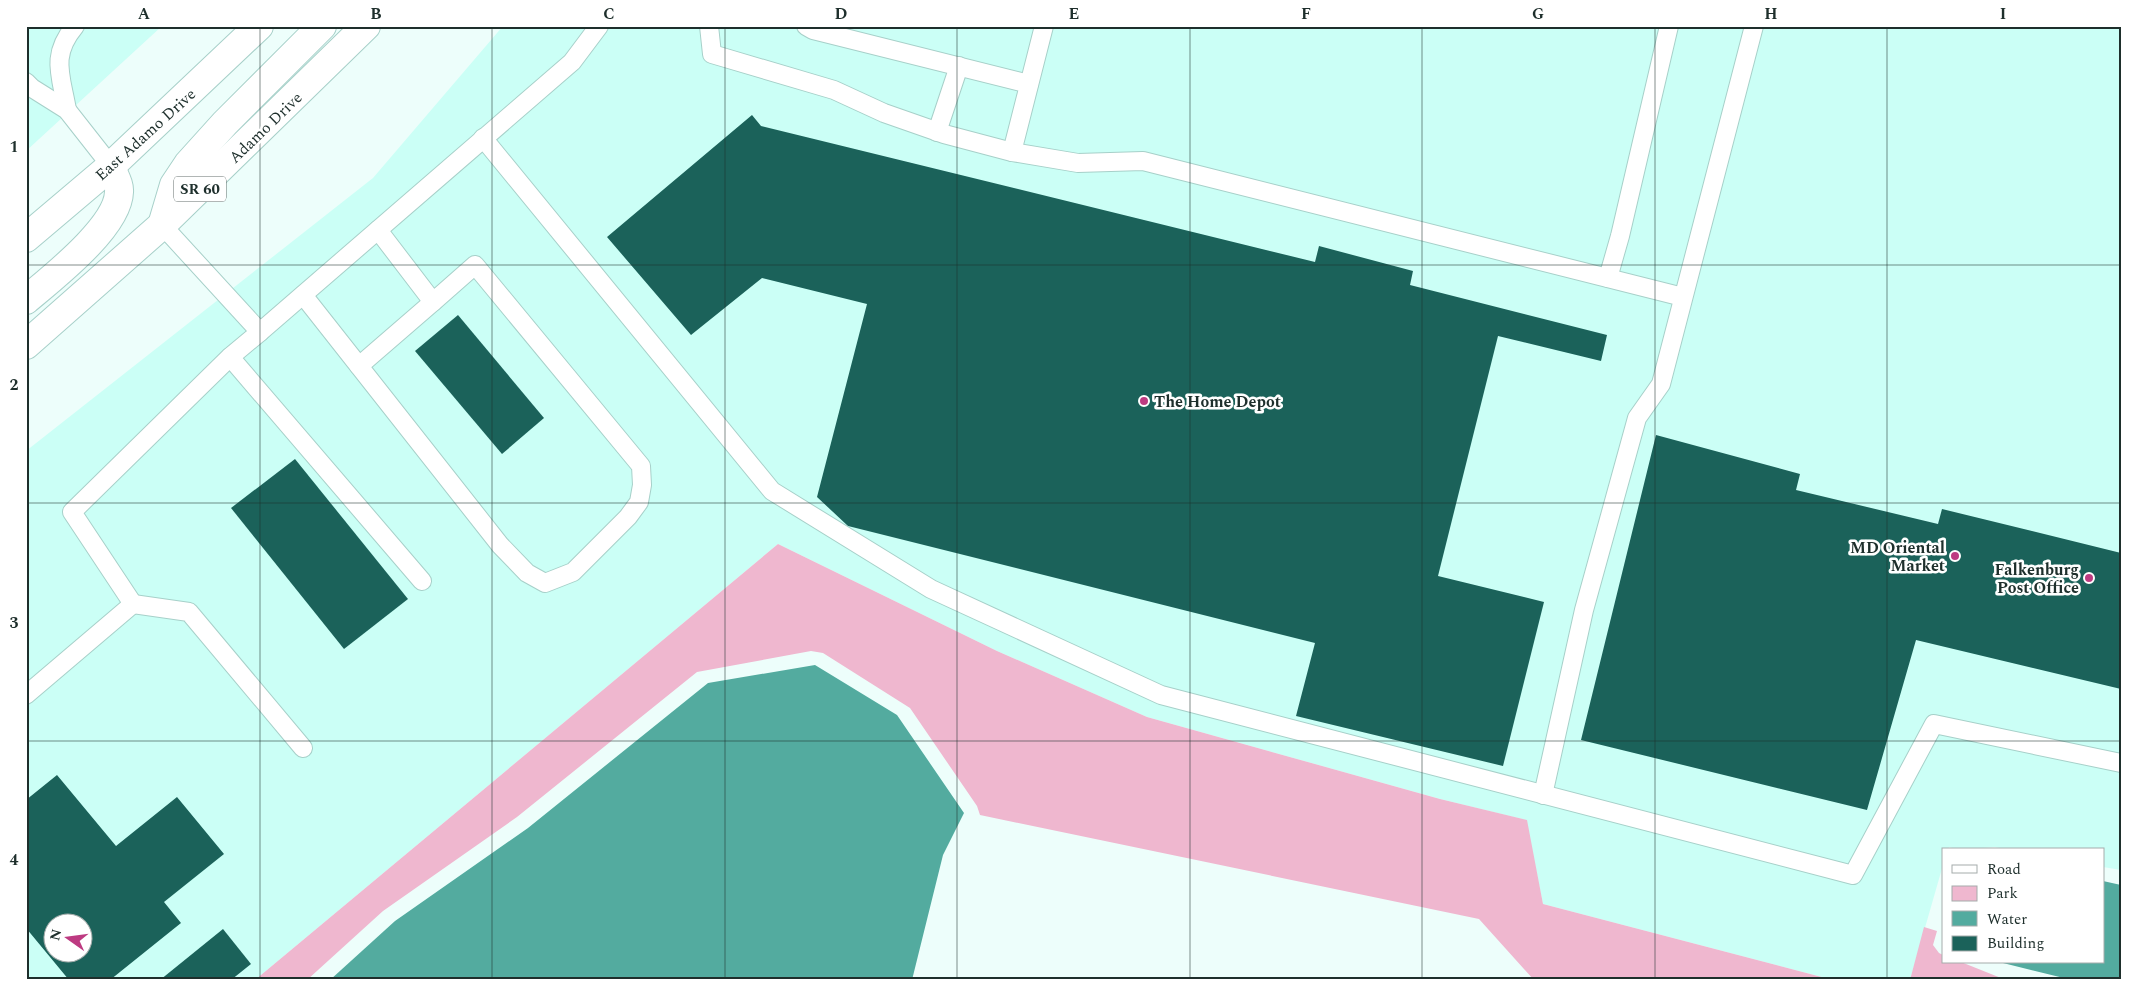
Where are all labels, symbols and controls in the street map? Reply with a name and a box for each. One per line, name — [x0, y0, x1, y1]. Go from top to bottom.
text: A — [138, 2, 151, 26]
text: B — [370, 2, 382, 26]
text: C — [603, 2, 615, 26]
text: D — [835, 2, 848, 26]
text: E — [1069, 2, 1079, 26]
text: F — [1301, 2, 1311, 26]
text: G — [1532, 2, 1544, 26]
text: H — [1764, 2, 1778, 26]
text: I — [2000, 2, 2006, 26]
street label: East Adamo Drive — [90, 83, 202, 187]
street label: Adamo Drive — [224, 86, 308, 169]
text: 1 — [10, 135, 18, 159]
road number: SR 60 — [174, 176, 226, 202]
text: 2 — [10, 373, 19, 397]
place label: The Home Depot — [1154, 390, 1281, 414]
marker: The Home Depot — [1138, 395, 1150, 407]
place label: MD Oriental Market — [1850, 536, 1945, 578]
marker: MD Oriental Market — [1949, 550, 1961, 562]
place label: Falkenburg Post Office — [1995, 558, 2079, 600]
marker: Falkenburg Post Office — [2083, 572, 2095, 584]
text: 3 — [10, 611, 19, 635]
text: 4 — [10, 848, 19, 872]
legend — [1942, 848, 2104, 964]
text: Road — [1987, 858, 2021, 881]
text: Park — [1987, 882, 2018, 905]
text: Water — [1987, 908, 2027, 931]
north arrow — [42, 914, 92, 964]
text: N — [44, 927, 67, 943]
text: Building — [1987, 932, 2044, 955]

